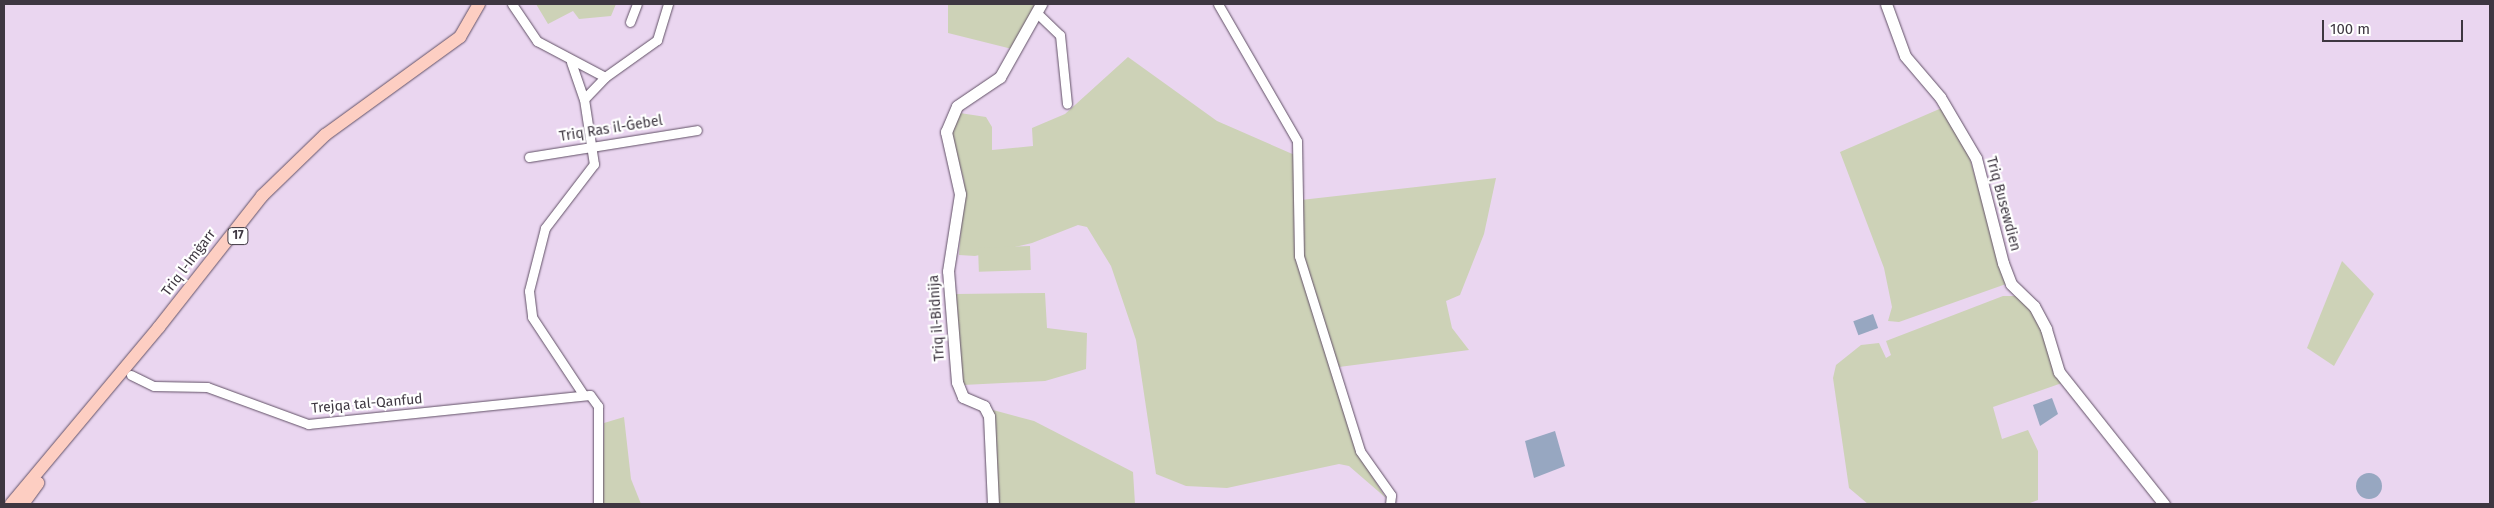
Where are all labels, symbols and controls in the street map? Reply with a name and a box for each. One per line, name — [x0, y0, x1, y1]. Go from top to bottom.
scale bar — [2324, 10, 2465, 42]
text: 100 m — [2330, 20, 2370, 38]
street label: Triq Ras il-Ġebel — [558, 113, 664, 145]
street label: Triq Busewdien — [1982, 155, 2024, 253]
street label: Triq l-Imġarr — [158, 226, 220, 300]
road number: 17 — [227, 227, 249, 246]
street label: Triq il-Bidnija — [926, 274, 948, 362]
street label: Trejqa tal-Qanfud — [311, 391, 423, 417]

